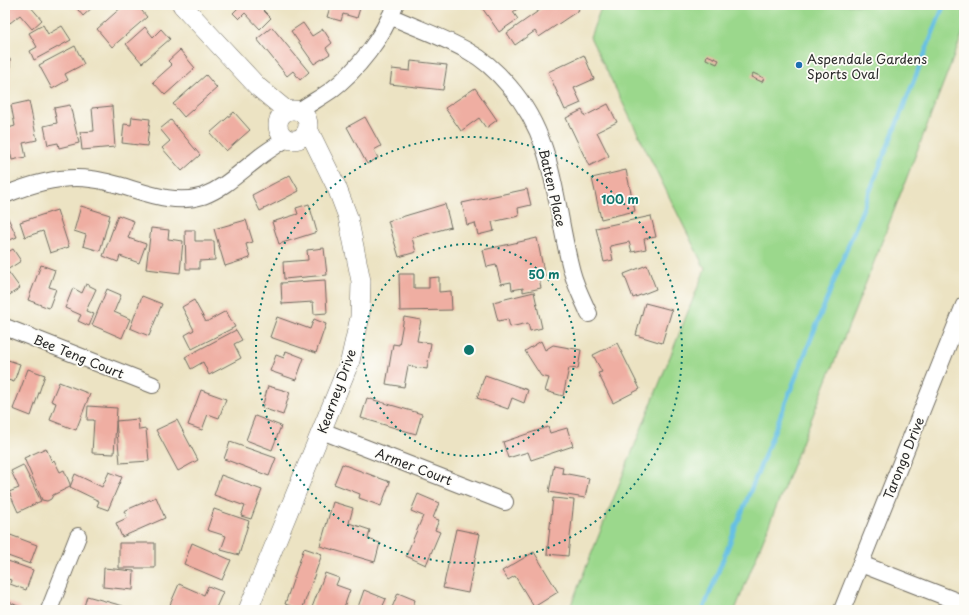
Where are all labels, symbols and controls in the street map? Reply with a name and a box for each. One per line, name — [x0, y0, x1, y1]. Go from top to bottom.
place label: Aspendale Gardens Sports Oval — [807, 49, 927, 83]
marker: Aspendale Gardens Sports Oval — [794, 60, 804, 70]
street label: Batten Place — [535, 147, 571, 229]
text: 100 m — [601, 190, 639, 208]
text: 50 m — [528, 265, 560, 283]
street label: Bee Teng Court — [31, 329, 127, 383]
centre of rings — [462, 343, 476, 357]
street label: Kearney Drive — [312, 346, 360, 436]
street label: Tarongo Drive — [878, 414, 928, 502]
street label: Armer Court — [373, 443, 455, 489]

